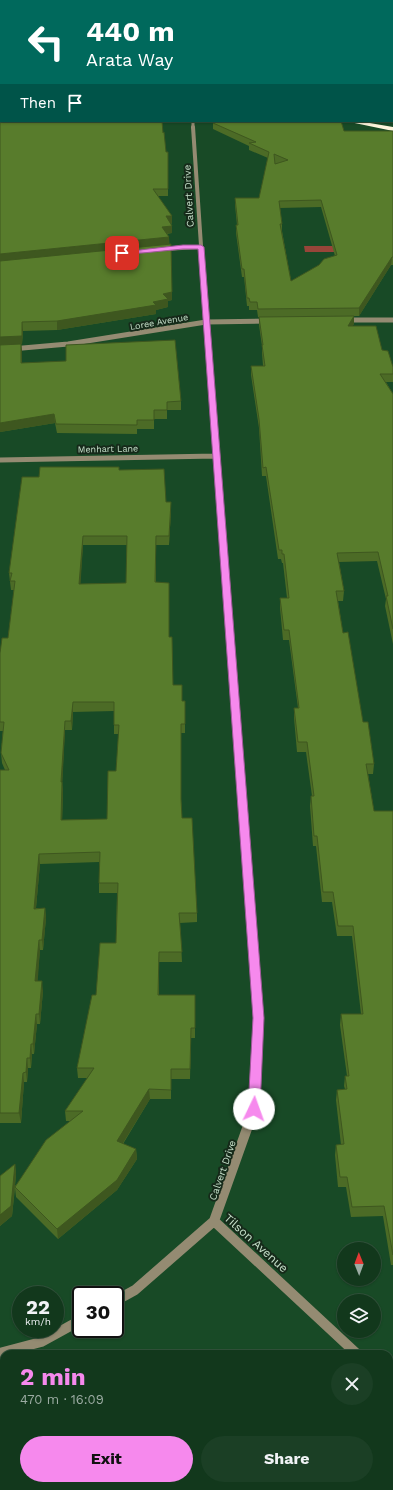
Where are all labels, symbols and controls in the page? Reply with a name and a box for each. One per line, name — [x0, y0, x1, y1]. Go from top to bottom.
text: 440 m — [86, 15, 175, 48]
icon: left — [20, 16, 72, 68]
text: Arata Way — [86, 49, 173, 70]
icon: arrive — [64, 92, 86, 114]
text: Then — [20, 94, 56, 112]
street label: Calvert Drive — [181, 164, 196, 228]
pin — [105, 236, 139, 270]
icon: arrive — [111, 242, 133, 264]
street label: Loree Avenue — [129, 312, 189, 332]
street label: Menhart Lane — [78, 443, 138, 455]
position arrow — [233, 1088, 275, 1130]
street label: Calvert Drive — [207, 1139, 238, 1202]
street label: Tilson Avenue — [221, 1211, 291, 1275]
north arrow — [337, 1242, 381, 1286]
map controls — [337, 1242, 381, 1338]
speed limit sign: 30 — [72, 1286, 124, 1338]
button: layers — [337, 1294, 381, 1338]
text: 22 — [26, 1295, 50, 1319]
text: km/h — [25, 1316, 51, 1327]
text: 2 min — [20, 1363, 86, 1391]
button: close — [331, 1363, 373, 1405]
text: 470 m · 16:09 — [20, 1392, 104, 1407]
button: Exit — [20, 1436, 193, 1482]
button: Share — [201, 1436, 373, 1482]

